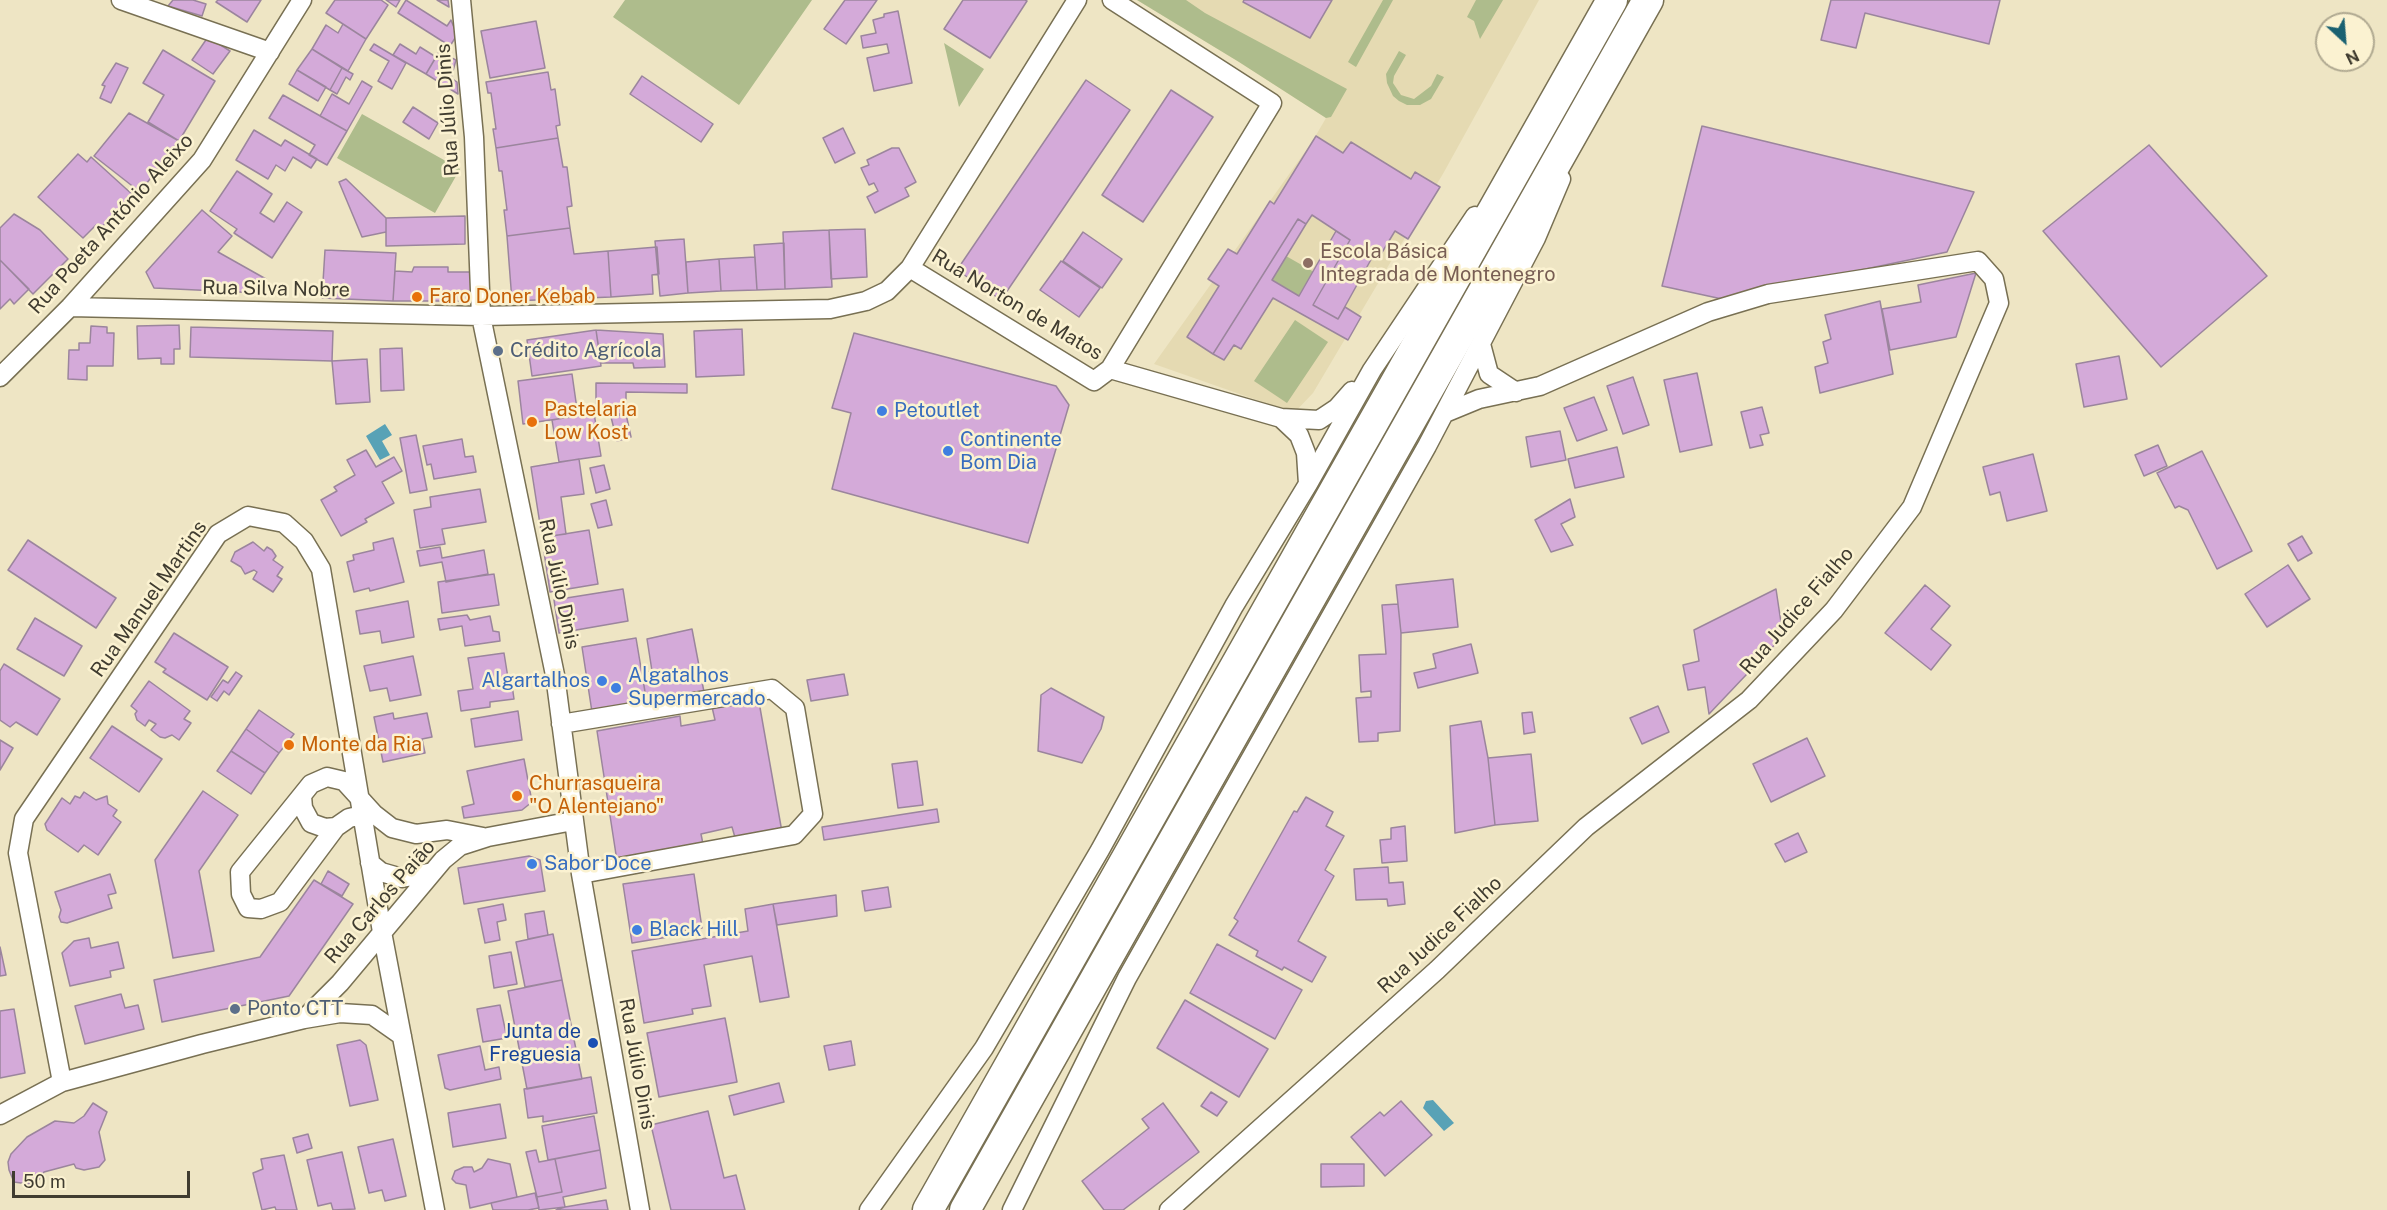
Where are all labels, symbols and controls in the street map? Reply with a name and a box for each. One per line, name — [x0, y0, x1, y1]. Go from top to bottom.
north arrow — [2315, 12, 2375, 72]
street label: Rua Júlio Dinis — [431, 43, 465, 177]
text: N — [2342, 46, 2362, 68]
street label: Rua Poeta António Aleixo — [24, 129, 198, 319]
place label: Escola Básica Integrada de Montenegro — [1320, 240, 1556, 287]
street label: Rua Norton de Matos — [927, 244, 1107, 366]
marker: Escola Básica Integrada de Montenegro — [1301, 256, 1315, 270]
street label: Rua Silva Nobre — [202, 276, 350, 302]
place label: Faro Doner Kebab — [429, 285, 595, 309]
marker: Faro Doner Kebab — [410, 290, 424, 304]
place label: Crédito Agrícola — [510, 339, 662, 363]
marker: Crédito Agrícola — [491, 344, 505, 358]
place label: Pastelaria Low Kost — [544, 398, 637, 445]
place label: Petoutlet — [894, 399, 980, 423]
marker: Petoutlet — [875, 404, 889, 418]
marker: Pastelaria Low Kost — [525, 415, 539, 429]
place label: Continente Bom Dia — [960, 428, 1062, 475]
marker: Continente Bom Dia — [941, 444, 955, 458]
street label: Rua Manuel Martins — [86, 516, 212, 682]
street label: Rua Júlio Dinis — [533, 516, 585, 652]
street label: Rua Judice Fialho — [1735, 542, 1859, 680]
place label: Algatalhos Supermercado — [628, 664, 766, 711]
place label: Algartalhos — [481, 669, 590, 693]
marker: Algartalhos — [595, 674, 609, 688]
marker: Algatalhos Supermercado — [609, 681, 623, 695]
place label: Monte da Ria — [301, 733, 422, 757]
marker: Monte da Ria — [282, 738, 296, 752]
place label: Churrasqueira "O Alentejano" — [529, 772, 664, 819]
marker: Churrasqueira "O Alentejano" — [510, 789, 524, 803]
street label: Rua Carlos Paião — [320, 835, 440, 969]
place label: Sabor Doce — [544, 852, 652, 876]
marker: Sabor Doce — [525, 857, 539, 871]
street label: Rua Judice Fialho — [1373, 871, 1507, 999]
place label: Black Hill — [649, 918, 738, 942]
marker: Black Hill — [630, 923, 644, 937]
street label: Rua Júlio Dinis — [614, 996, 660, 1132]
place label: Ponto CTT — [247, 997, 343, 1021]
marker: Ponto CTT — [228, 1002, 242, 1016]
place label: Junta de Freguesia — [489, 1020, 581, 1067]
marker: Junta de Freguesia — [586, 1036, 600, 1050]
scale bar — [15, 1159, 194, 1197]
text: 50 m — [23, 1171, 66, 1192]

